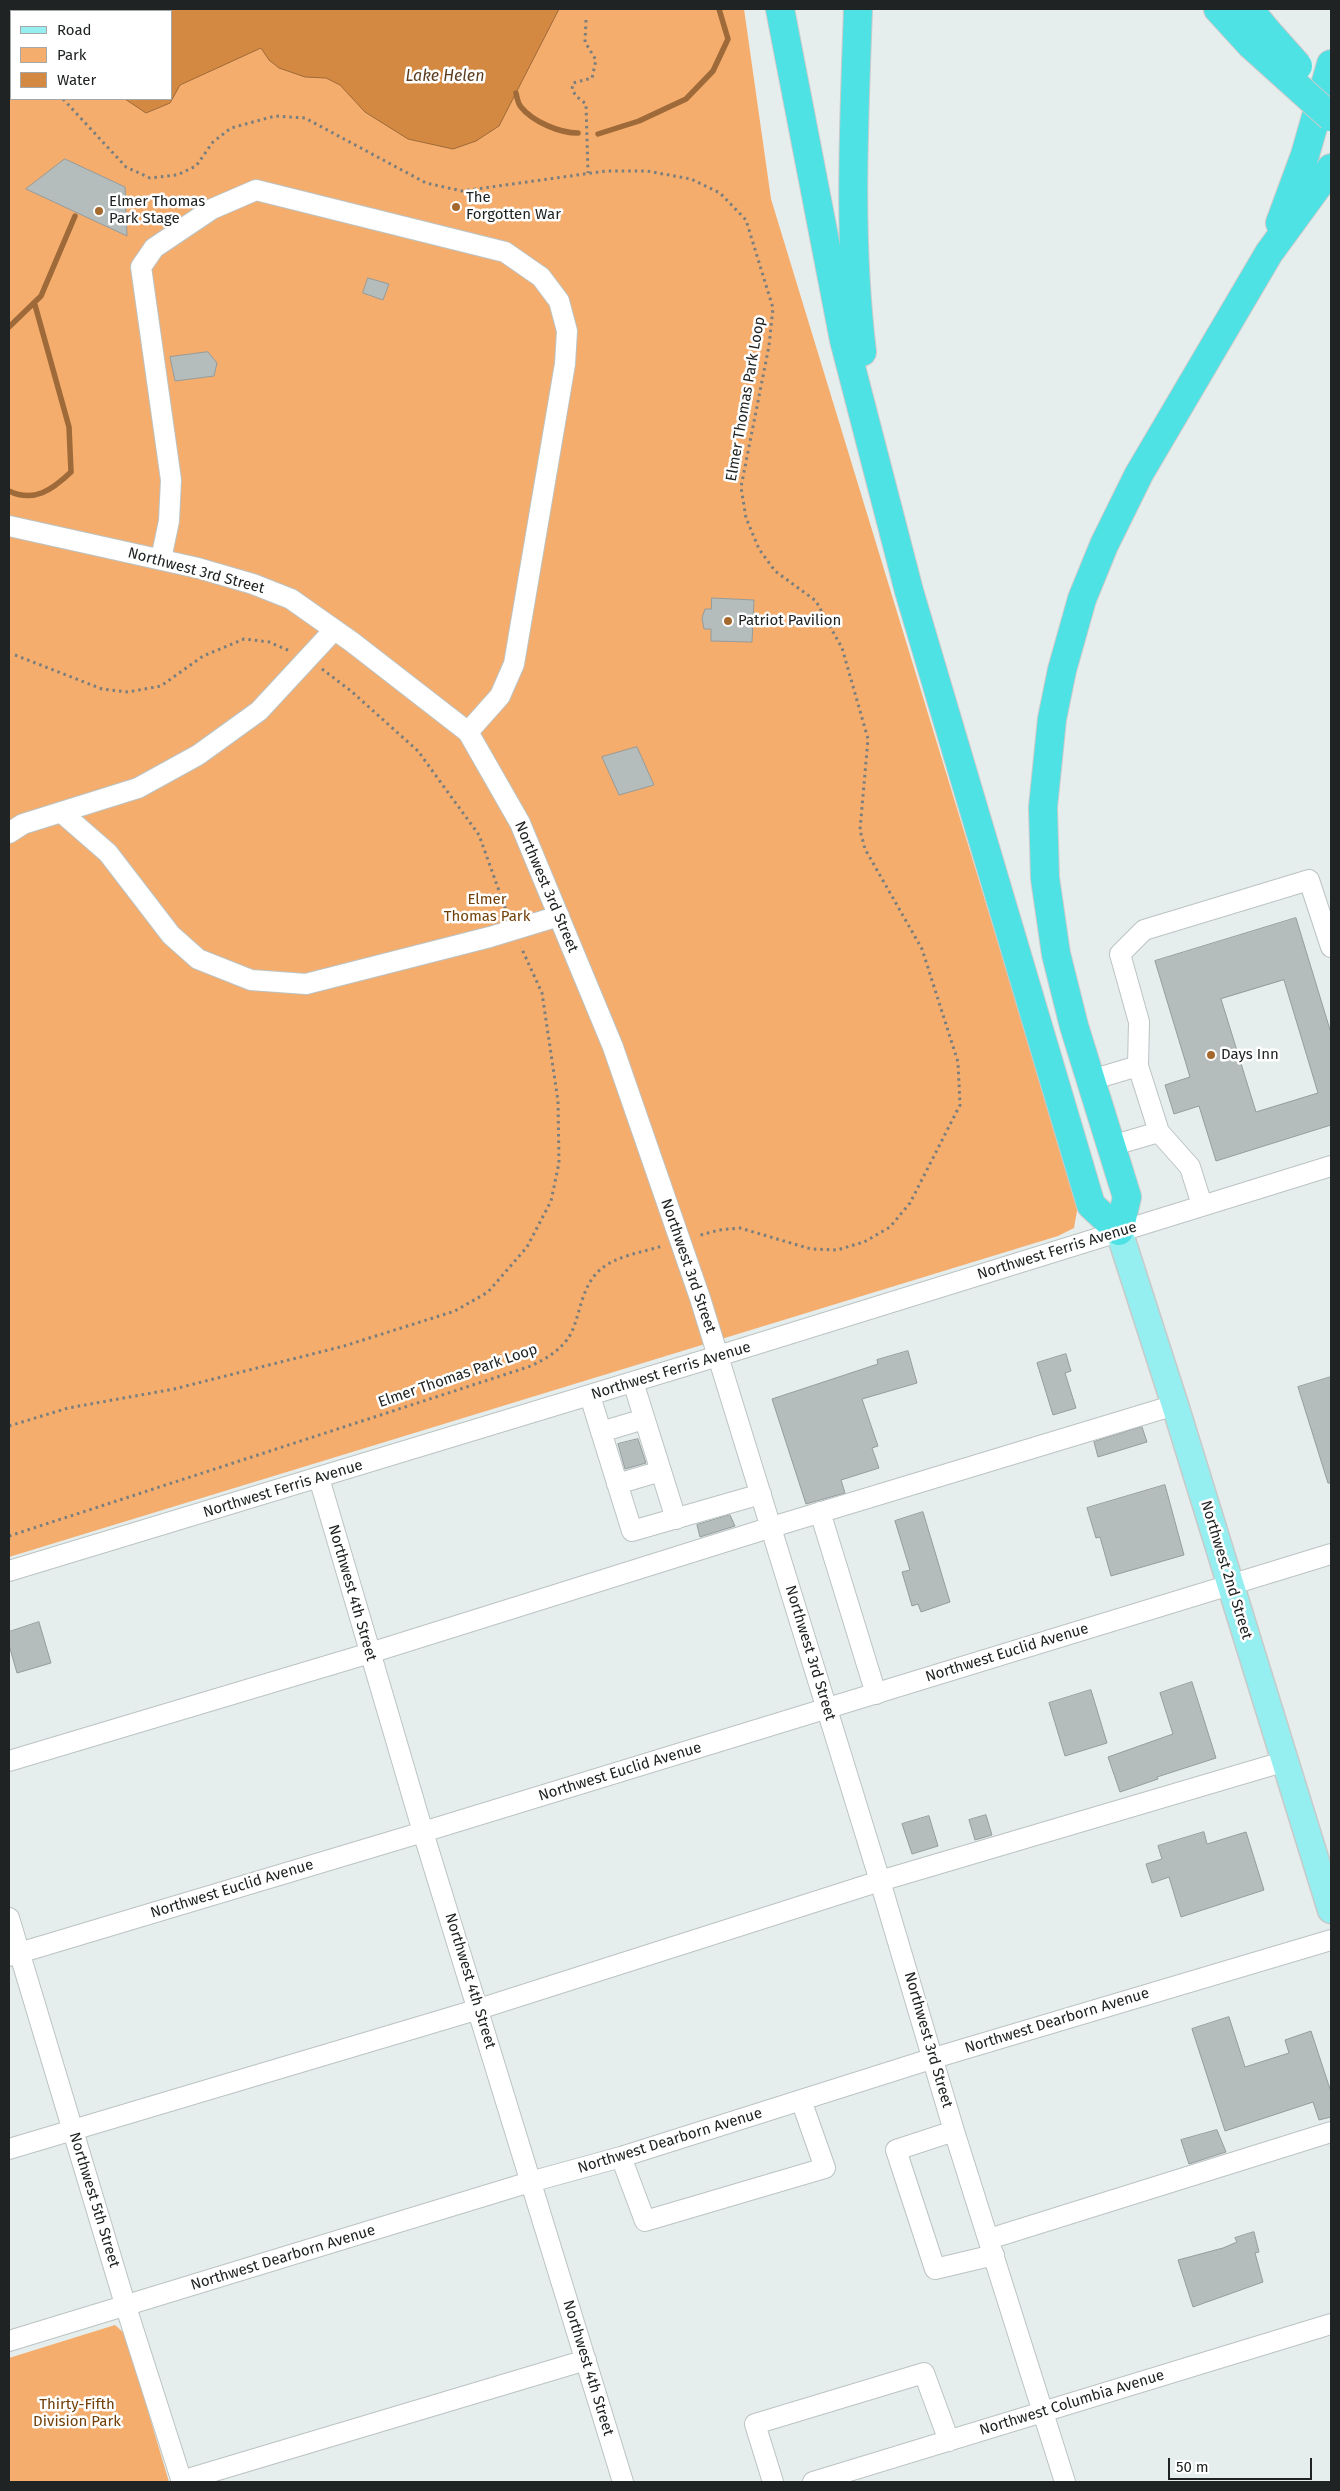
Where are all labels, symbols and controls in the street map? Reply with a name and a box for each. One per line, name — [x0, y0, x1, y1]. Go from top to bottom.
legend — [10, 10, 172, 100]
text: Road — [57, 21, 92, 39]
text: Park — [57, 46, 87, 64]
water label: Lake Helen — [406, 67, 484, 87]
text: Water — [57, 71, 96, 89]
place label: The Forgotten War — [466, 189, 561, 224]
place label: Elmer Thomas Park Stage — [109, 193, 205, 228]
marker: The Forgotten War — [450, 201, 462, 213]
marker: Elmer Thomas Park Stage — [93, 205, 105, 217]
street label: Elmer Thomas Park Loop — [723, 315, 769, 483]
street label: Northwest 3rd Street — [126, 544, 266, 598]
place label: Patriot Pavilion — [738, 612, 841, 630]
marker: Patriot Pavilion — [722, 615, 734, 627]
street label: Northwest 3rd Street — [510, 819, 582, 955]
park label: Elmer Thomas Park — [444, 891, 530, 926]
place label: Days Inn — [1221, 1046, 1279, 1064]
marker: Days Inn — [1205, 1049, 1217, 1061]
street label: Northwest 3rd Street — [657, 1197, 719, 1335]
street label: Northwest Ferris Avenue — [975, 1218, 1139, 1284]
street label: Northwest Ferris Avenue — [589, 1338, 753, 1404]
street label: Elmer Thomas Park Loop — [376, 1340, 540, 1412]
street label: Northwest Ferris Avenue — [201, 1456, 365, 1522]
street label: Northwest 2nd Street — [1196, 1498, 1256, 1642]
street label: Northwest 4th Street — [324, 1523, 380, 1663]
street label: Northwest 3rd Street — [781, 1583, 839, 1723]
street label: Northwest Euclid Avenue — [923, 1620, 1091, 1686]
street label: Northwest Euclid Avenue — [536, 1739, 704, 1805]
street label: Northwest Euclid Avenue — [148, 1856, 316, 1922]
street label: Northwest 4th Street — [441, 1911, 499, 2051]
street label: Northwest 3rd Street — [900, 1970, 956, 2110]
street label: Northwest Dearborn Avenue — [963, 1984, 1151, 2058]
street label: Northwest Dearborn Avenue — [576, 2104, 764, 2178]
street label: Northwest 5th Street — [65, 2130, 123, 2270]
street label: Northwest Dearborn Avenue — [189, 2221, 377, 2295]
street label: Northwest 4th Street — [559, 2298, 617, 2438]
street label: Northwest Columbia Avenue — [977, 2366, 1167, 2440]
park label: Thirty-Fifth Division Park — [33, 2396, 121, 2431]
scale bar — [1170, 2448, 1314, 2480]
text: 50 m — [1176, 2458, 1209, 2476]

